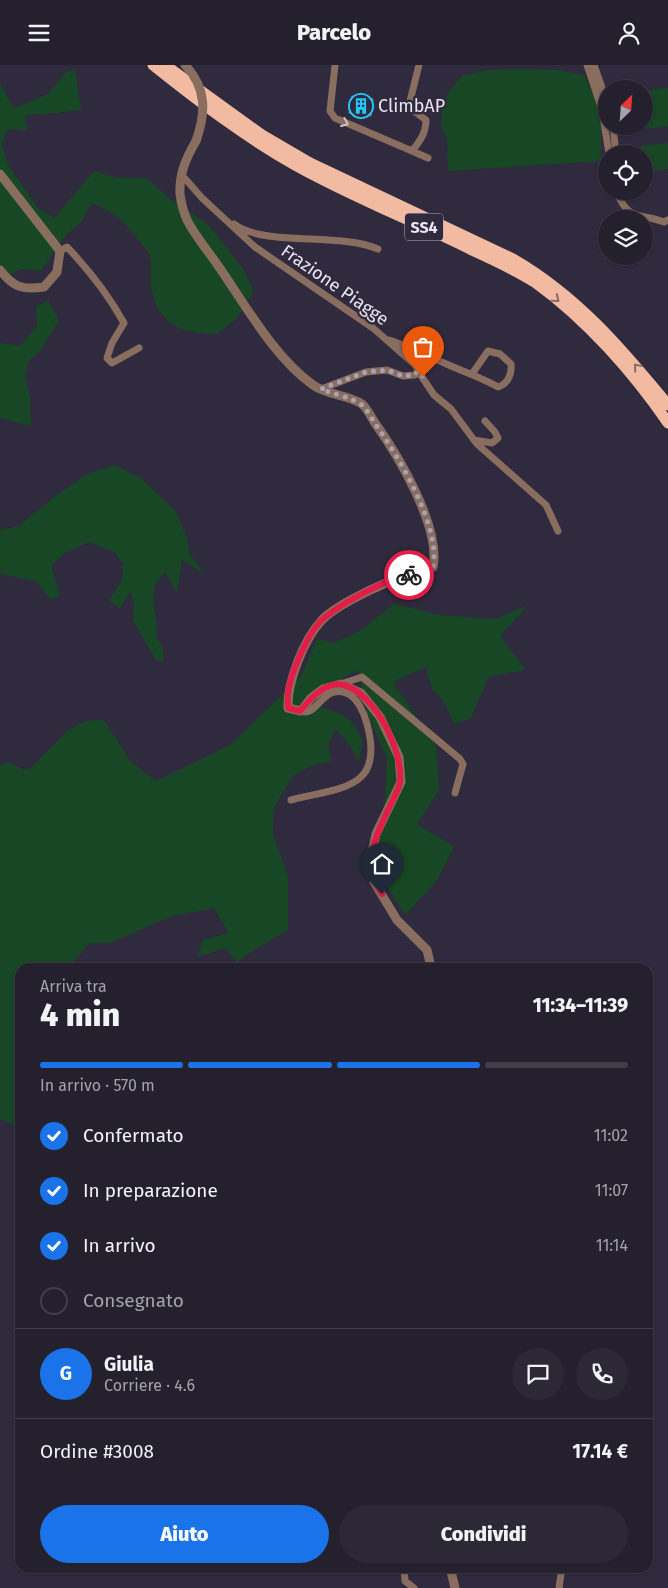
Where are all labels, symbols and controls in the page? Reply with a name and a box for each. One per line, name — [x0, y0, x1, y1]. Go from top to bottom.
icon: menu — [25, 19, 53, 47]
text: Parcelo — [297, 19, 371, 46]
icon: person — [615, 19, 643, 47]
north arrow — [598, 80, 652, 135]
map controls — [598, 80, 653, 265]
building icon: ClimbAP — [348, 93, 374, 119]
place label: ClimbAP — [378, 95, 445, 117]
one-way arrow — [340, 116, 349, 127]
button: locate — [598, 145, 653, 200]
button: layers — [598, 210, 653, 265]
road number: SS4 — [405, 213, 443, 241]
street label: Frazione Piagge — [277, 240, 393, 330]
one-way arrow — [550, 294, 559, 302]
pin — [402, 326, 444, 377]
icon: bag — [409, 333, 437, 361]
one-way arrow — [634, 364, 643, 373]
courier — [384, 550, 434, 600]
icon: bike — [395, 561, 423, 589]
pin — [361, 843, 403, 894]
icon: home — [368, 850, 396, 878]
text: Arriva tra — [40, 977, 107, 996]
text: 11:34–11:39 — [533, 994, 628, 1017]
text: 4 min — [40, 996, 120, 1034]
text: In arrivo · 570 m — [40, 1076, 155, 1095]
icon: check — [40, 1122, 68, 1150]
text: Confermato — [83, 1124, 184, 1147]
text: 11:02 — [594, 1126, 628, 1145]
icon: check — [40, 1177, 68, 1205]
text: In preparazione — [83, 1179, 218, 1202]
text: 11:07 — [595, 1181, 628, 1200]
icon: check — [40, 1232, 68, 1260]
text: In arrivo — [83, 1234, 156, 1257]
text: 11:14 — [596, 1236, 628, 1255]
text: Consegnato — [83, 1289, 184, 1312]
button: chat — [512, 1348, 564, 1400]
button: phone — [576, 1348, 628, 1400]
text: Giulia — [104, 1353, 154, 1376]
text: G — [60, 1362, 72, 1385]
text: Corriere · 4.6 — [104, 1376, 195, 1395]
text: Ordine #3008 — [40, 1440, 154, 1463]
text: 17.14 € — [572, 1440, 628, 1463]
button: Aiuto — [40, 1505, 329, 1563]
button: Condividi — [339, 1505, 628, 1563]

